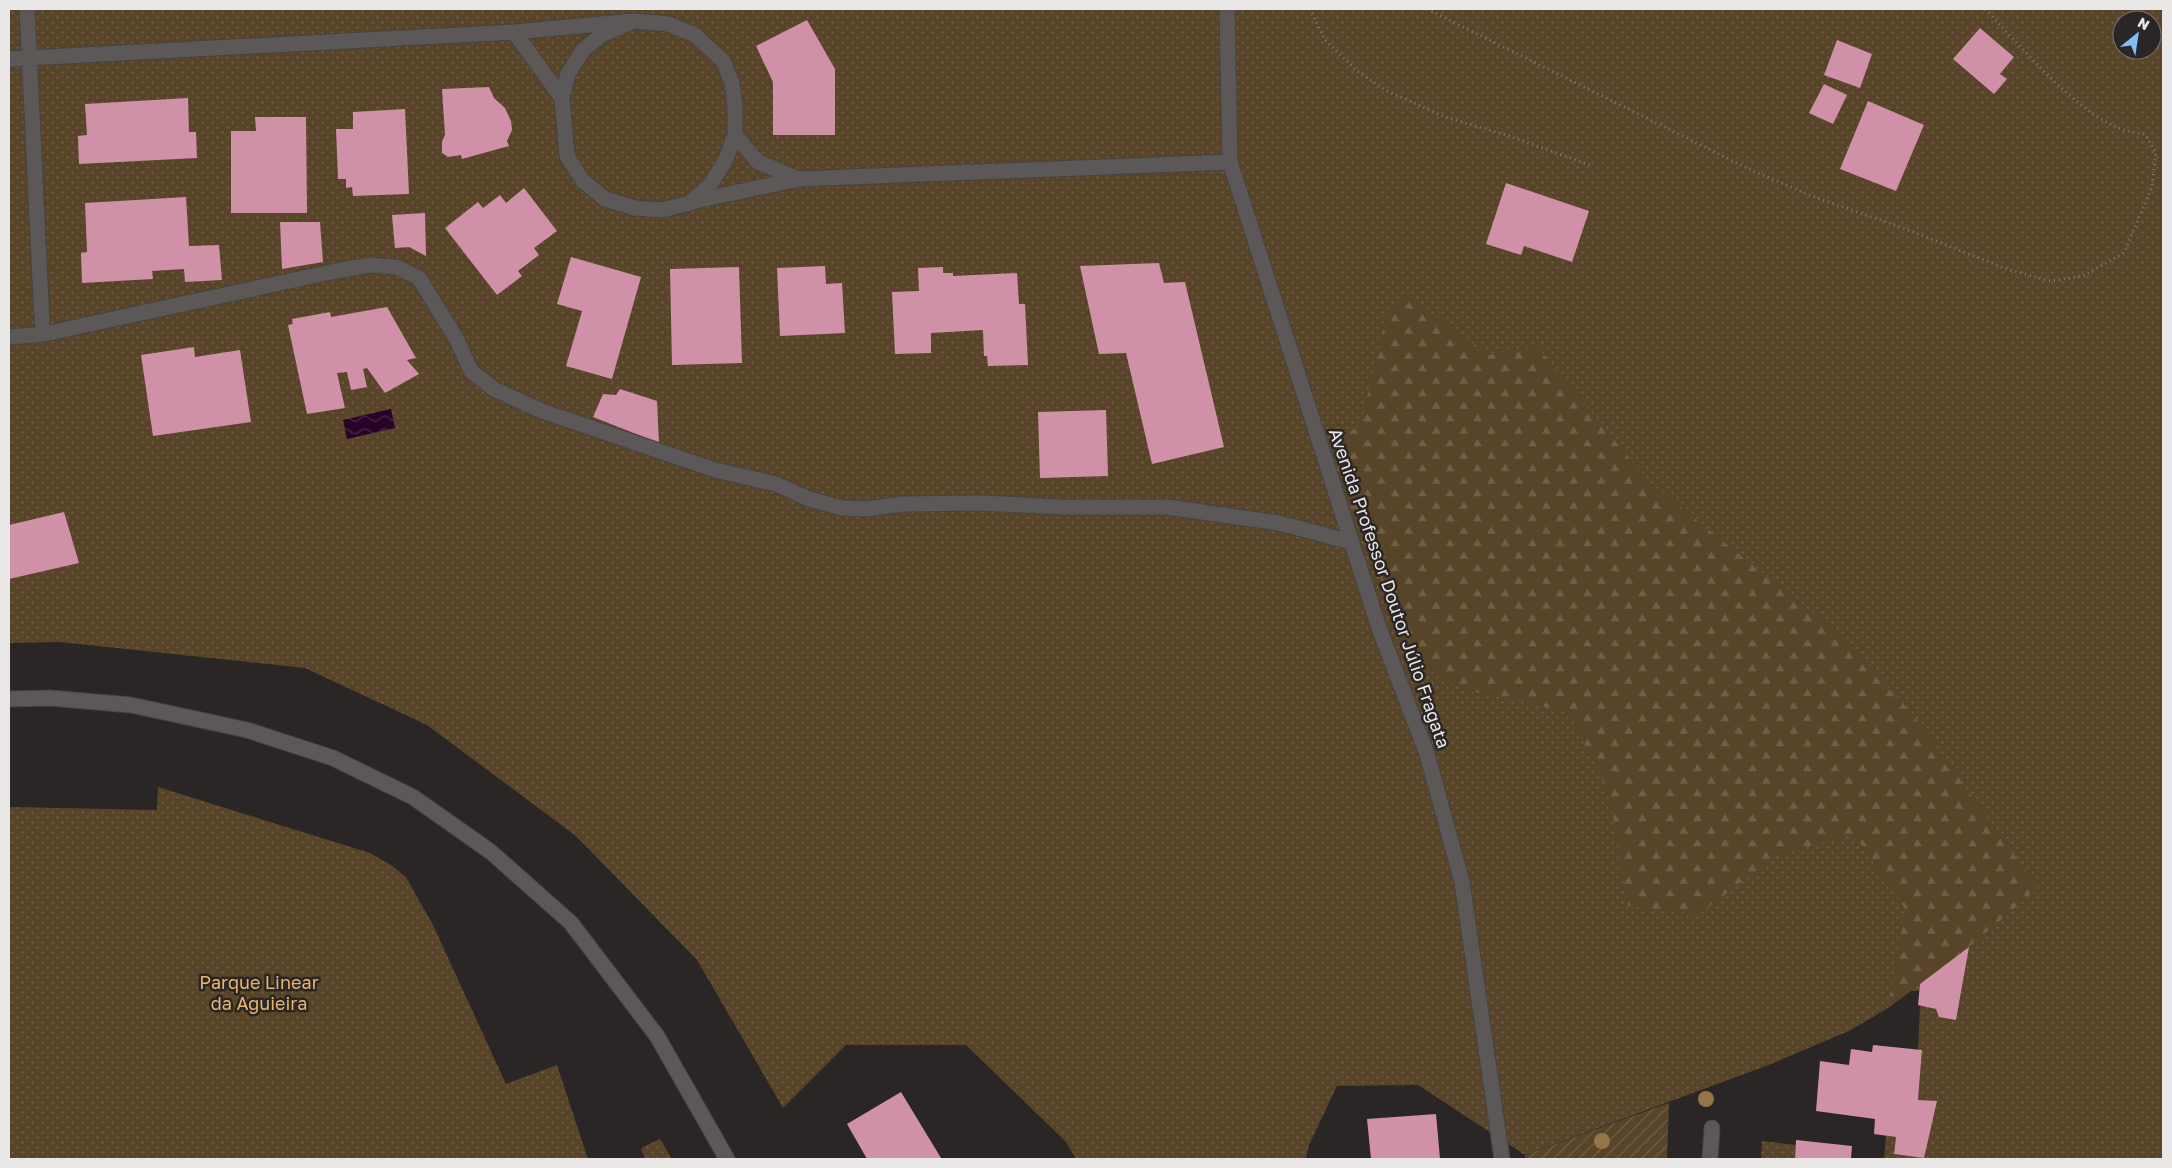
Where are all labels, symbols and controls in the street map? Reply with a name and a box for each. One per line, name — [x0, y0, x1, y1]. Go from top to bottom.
north arrow — [2112, 10, 2162, 60]
text: N — [2135, 13, 2153, 33]
street label: Avenida Professor Doutor Júlio Fragata — [1325, 425, 1455, 751]
park label: Parque Linear da Aguieira — [199, 971, 319, 1014]

